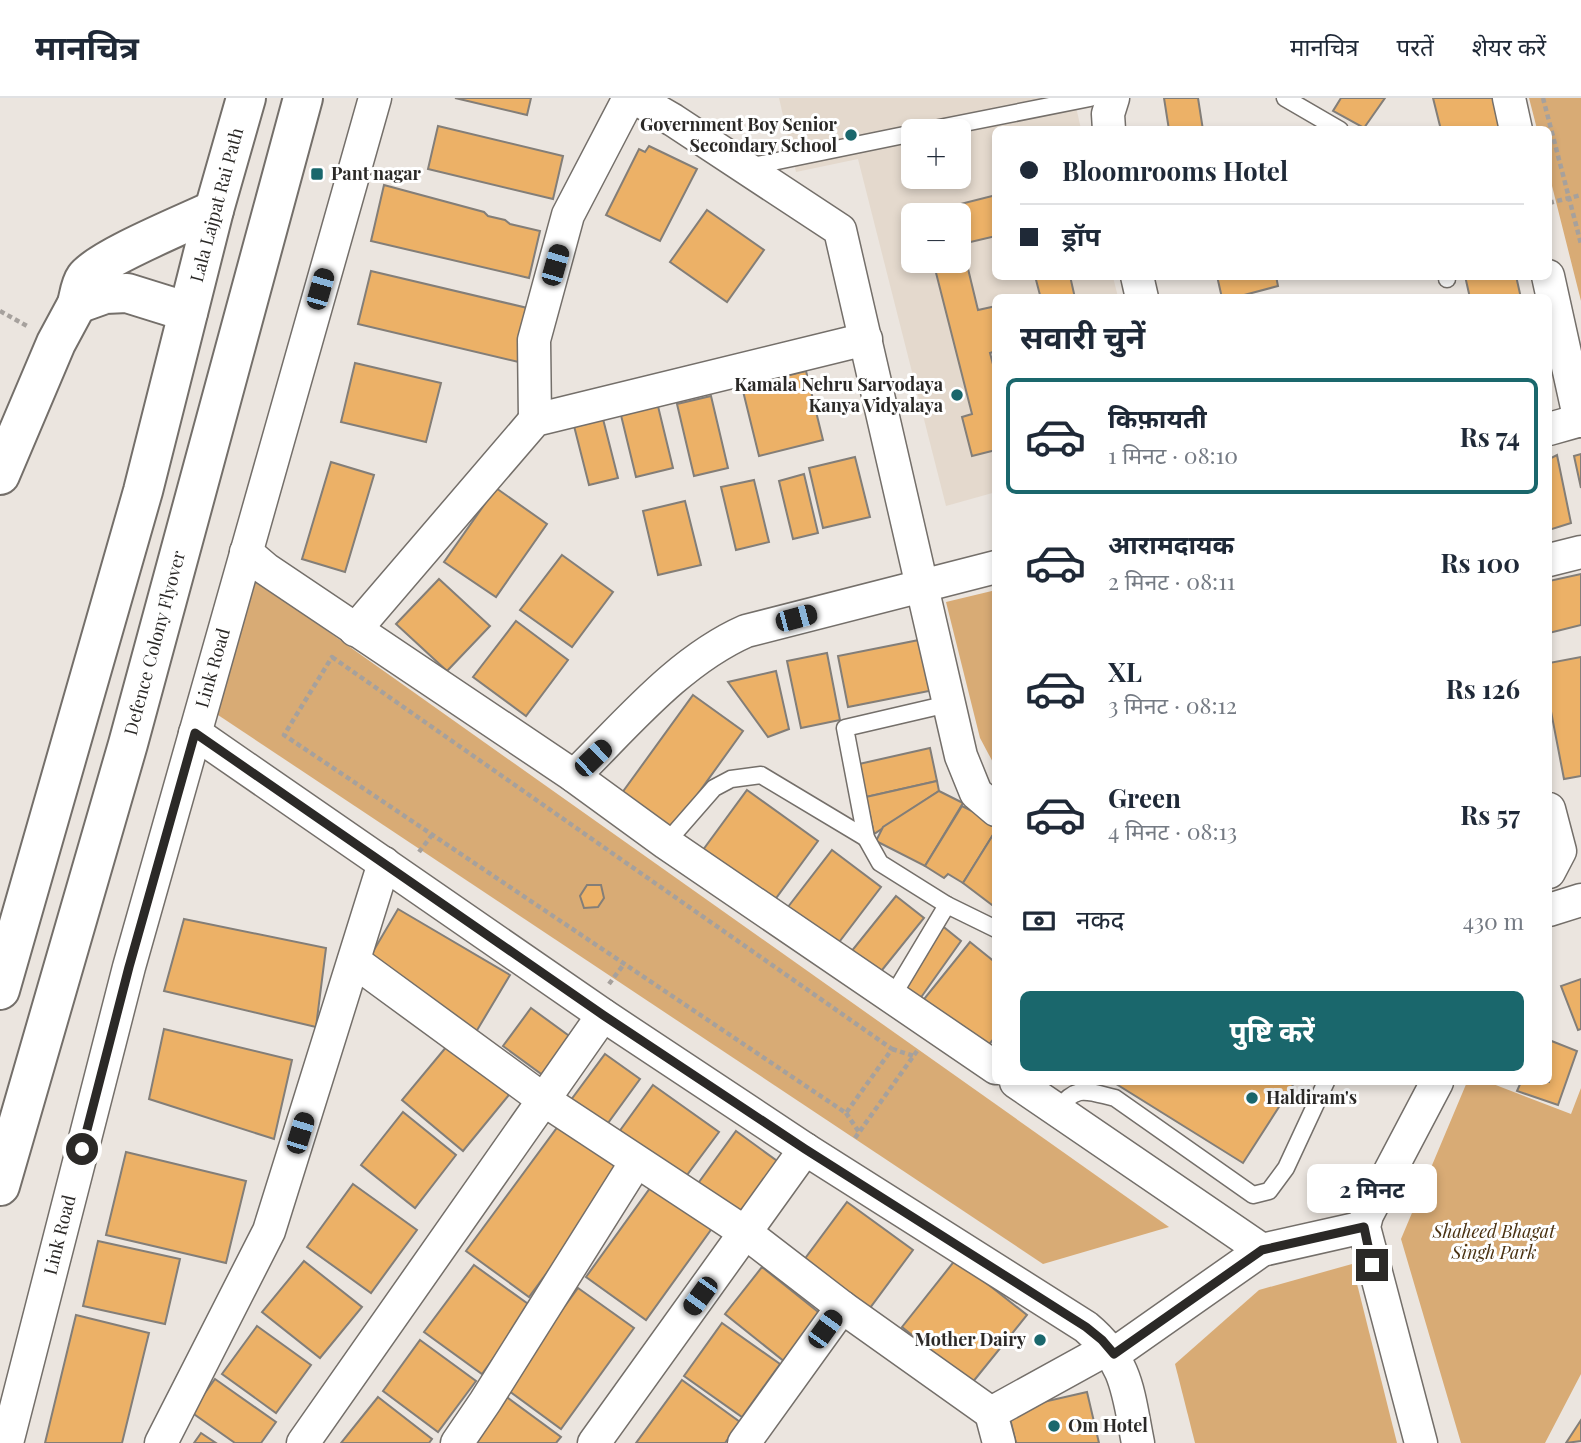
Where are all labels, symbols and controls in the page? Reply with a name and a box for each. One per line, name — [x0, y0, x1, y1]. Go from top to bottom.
text: मानचित्र — [35, 24, 139, 68]
text: मानचित्र — [1290, 30, 1359, 62]
text: परतें — [1397, 30, 1434, 62]
text: शेयर करें — [1472, 30, 1546, 62]
place label: Government Boy Senior Secondary School — [640, 112, 838, 157]
map controls — [901, 119, 971, 273]
button: + — [901, 119, 971, 189]
street label: Lala Lajpat Rai Path — [184, 124, 248, 285]
marker: Government Boy Senior Secondary School — [843, 127, 859, 143]
text: Bloomrooms Hotel — [1062, 153, 1288, 188]
place label: Pant nagar — [331, 161, 422, 185]
marker: Pant nagar — [309, 166, 325, 182]
button: − — [901, 203, 971, 273]
text: ड्रॉप — [1062, 218, 1100, 253]
car — [540, 242, 571, 288]
car — [305, 266, 336, 312]
text: सवारी चुनें — [1020, 314, 1145, 357]
place label: Kamala Nehru Sarvodaya Kanya Vidyalaya — [734, 372, 944, 417]
marker: Kamala Nehru Sarvodaya Kanya Vidyalaya — [949, 387, 965, 403]
text: किफ़ायती — [1108, 400, 1207, 435]
icon: car — [1024, 405, 1087, 468]
text: Rs 74 — [1460, 419, 1520, 454]
text: 1 मिनट · 08:10 — [1108, 439, 1238, 470]
text: आरामदायक — [1108, 526, 1234, 561]
icon: car — [1024, 531, 1087, 594]
text: Rs 100 — [1440, 545, 1520, 580]
street label: Defence Colony Flyover — [118, 548, 190, 738]
text: 2 मिनट · 08:11 — [1108, 565, 1235, 596]
car — [773, 602, 820, 634]
street label: Link Road — [189, 625, 235, 710]
text: XL — [1108, 654, 1142, 689]
icon: car — [1024, 657, 1087, 720]
text: Rs 126 — [1446, 671, 1520, 706]
text: 3 मिनट · 08:12 — [1108, 689, 1237, 720]
car — [571, 736, 616, 780]
text: Green — [1108, 780, 1181, 815]
icon: car — [1024, 783, 1087, 846]
text: Rs 57 — [1460, 797, 1520, 832]
text: 4 मिनट · 08:13 — [1108, 815, 1237, 846]
text: नकद — [1076, 901, 1124, 936]
icon: cash — [1020, 902, 1058, 940]
text: 430 m — [1463, 905, 1524, 936]
button: पुष्टि करें — [1020, 991, 1524, 1071]
place label: Haldiram's — [1266, 1085, 1357, 1109]
marker: Haldiram's — [1244, 1090, 1260, 1106]
car — [284, 1110, 317, 1156]
route start — [66, 1133, 98, 1165]
callout: 2 मिनट — [1307, 1164, 1437, 1212]
text: 2 मिनट — [1339, 1173, 1405, 1204]
street label: Link Road — [37, 1192, 81, 1277]
park label: Shaheed Bhagat Singh Park — [1432, 1219, 1556, 1264]
route end — [1356, 1249, 1388, 1281]
car — [680, 1273, 721, 1319]
car — [805, 1306, 846, 1352]
place label: Mother Dairy — [914, 1327, 1027, 1351]
marker: Mother Dairy — [1032, 1332, 1048, 1348]
place label: Om Hotel — [1068, 1413, 1148, 1437]
marker: Om Hotel — [1046, 1418, 1062, 1434]

